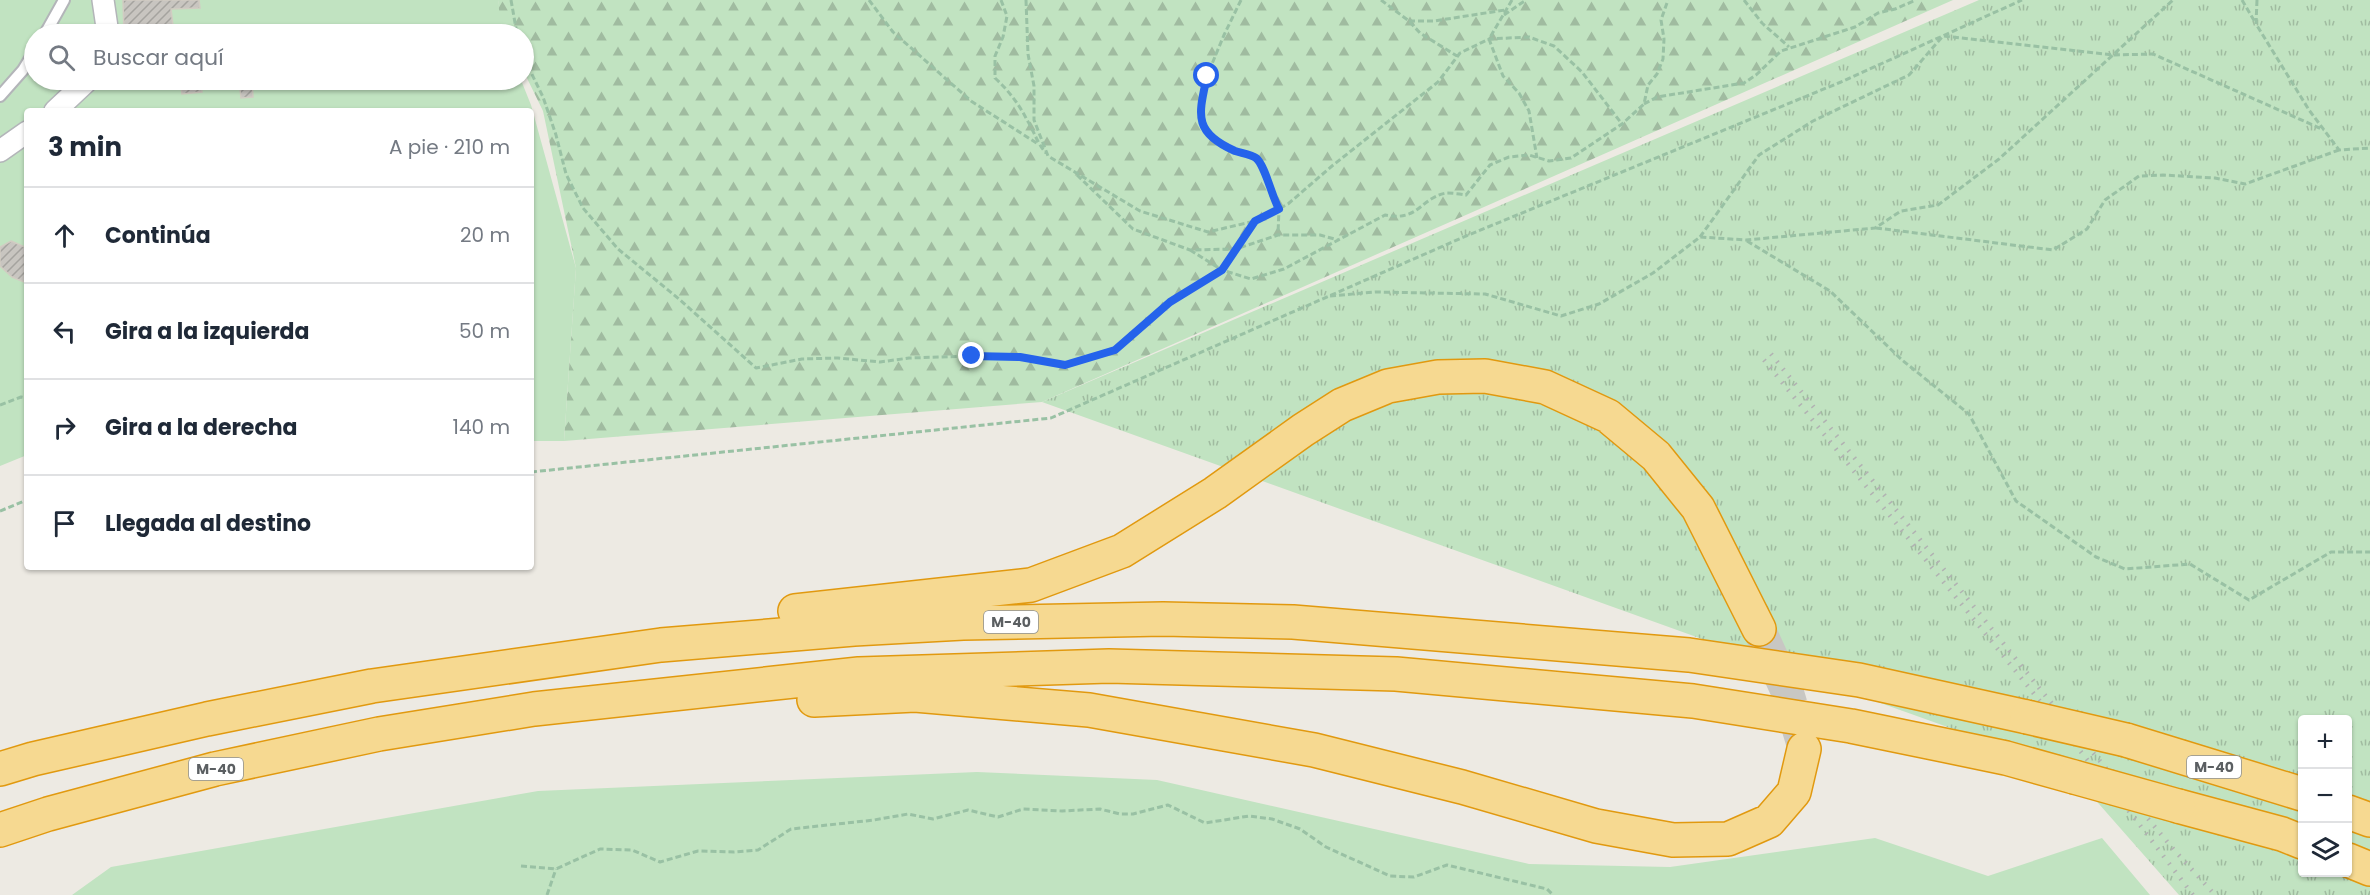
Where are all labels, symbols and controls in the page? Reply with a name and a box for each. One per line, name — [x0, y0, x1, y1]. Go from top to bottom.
search box — [24, 24, 534, 90]
icon: search — [45, 41, 78, 74]
text: Buscar aquí — [93, 42, 224, 73]
route start — [1193, 62, 1219, 88]
text: 3 min — [48, 129, 122, 165]
text: A pie · 210 m — [389, 133, 510, 161]
icon: ahead — [48, 219, 81, 252]
text: Continúa — [105, 220, 211, 251]
text: 20 m — [460, 221, 510, 249]
icon: left — [48, 315, 81, 348]
text: Gira a la izquierda — [105, 316, 309, 347]
text: 50 m — [459, 317, 510, 345]
route end — [958, 342, 984, 368]
icon: right — [48, 411, 81, 444]
text: Gira a la derecha — [105, 412, 298, 443]
text: 140 m — [453, 413, 510, 441]
icon: arrive — [48, 507, 81, 540]
text: Llegada al destino — [105, 508, 311, 539]
road number: M-40 — [984, 611, 1038, 633]
map controls — [2298, 715, 2352, 877]
button: + — [2298, 715, 2352, 769]
road number: M-40 — [2187, 756, 2241, 778]
road number: M-40 — [189, 758, 243, 780]
button: − — [2298, 769, 2352, 823]
button: layers — [2298, 823, 2352, 877]

